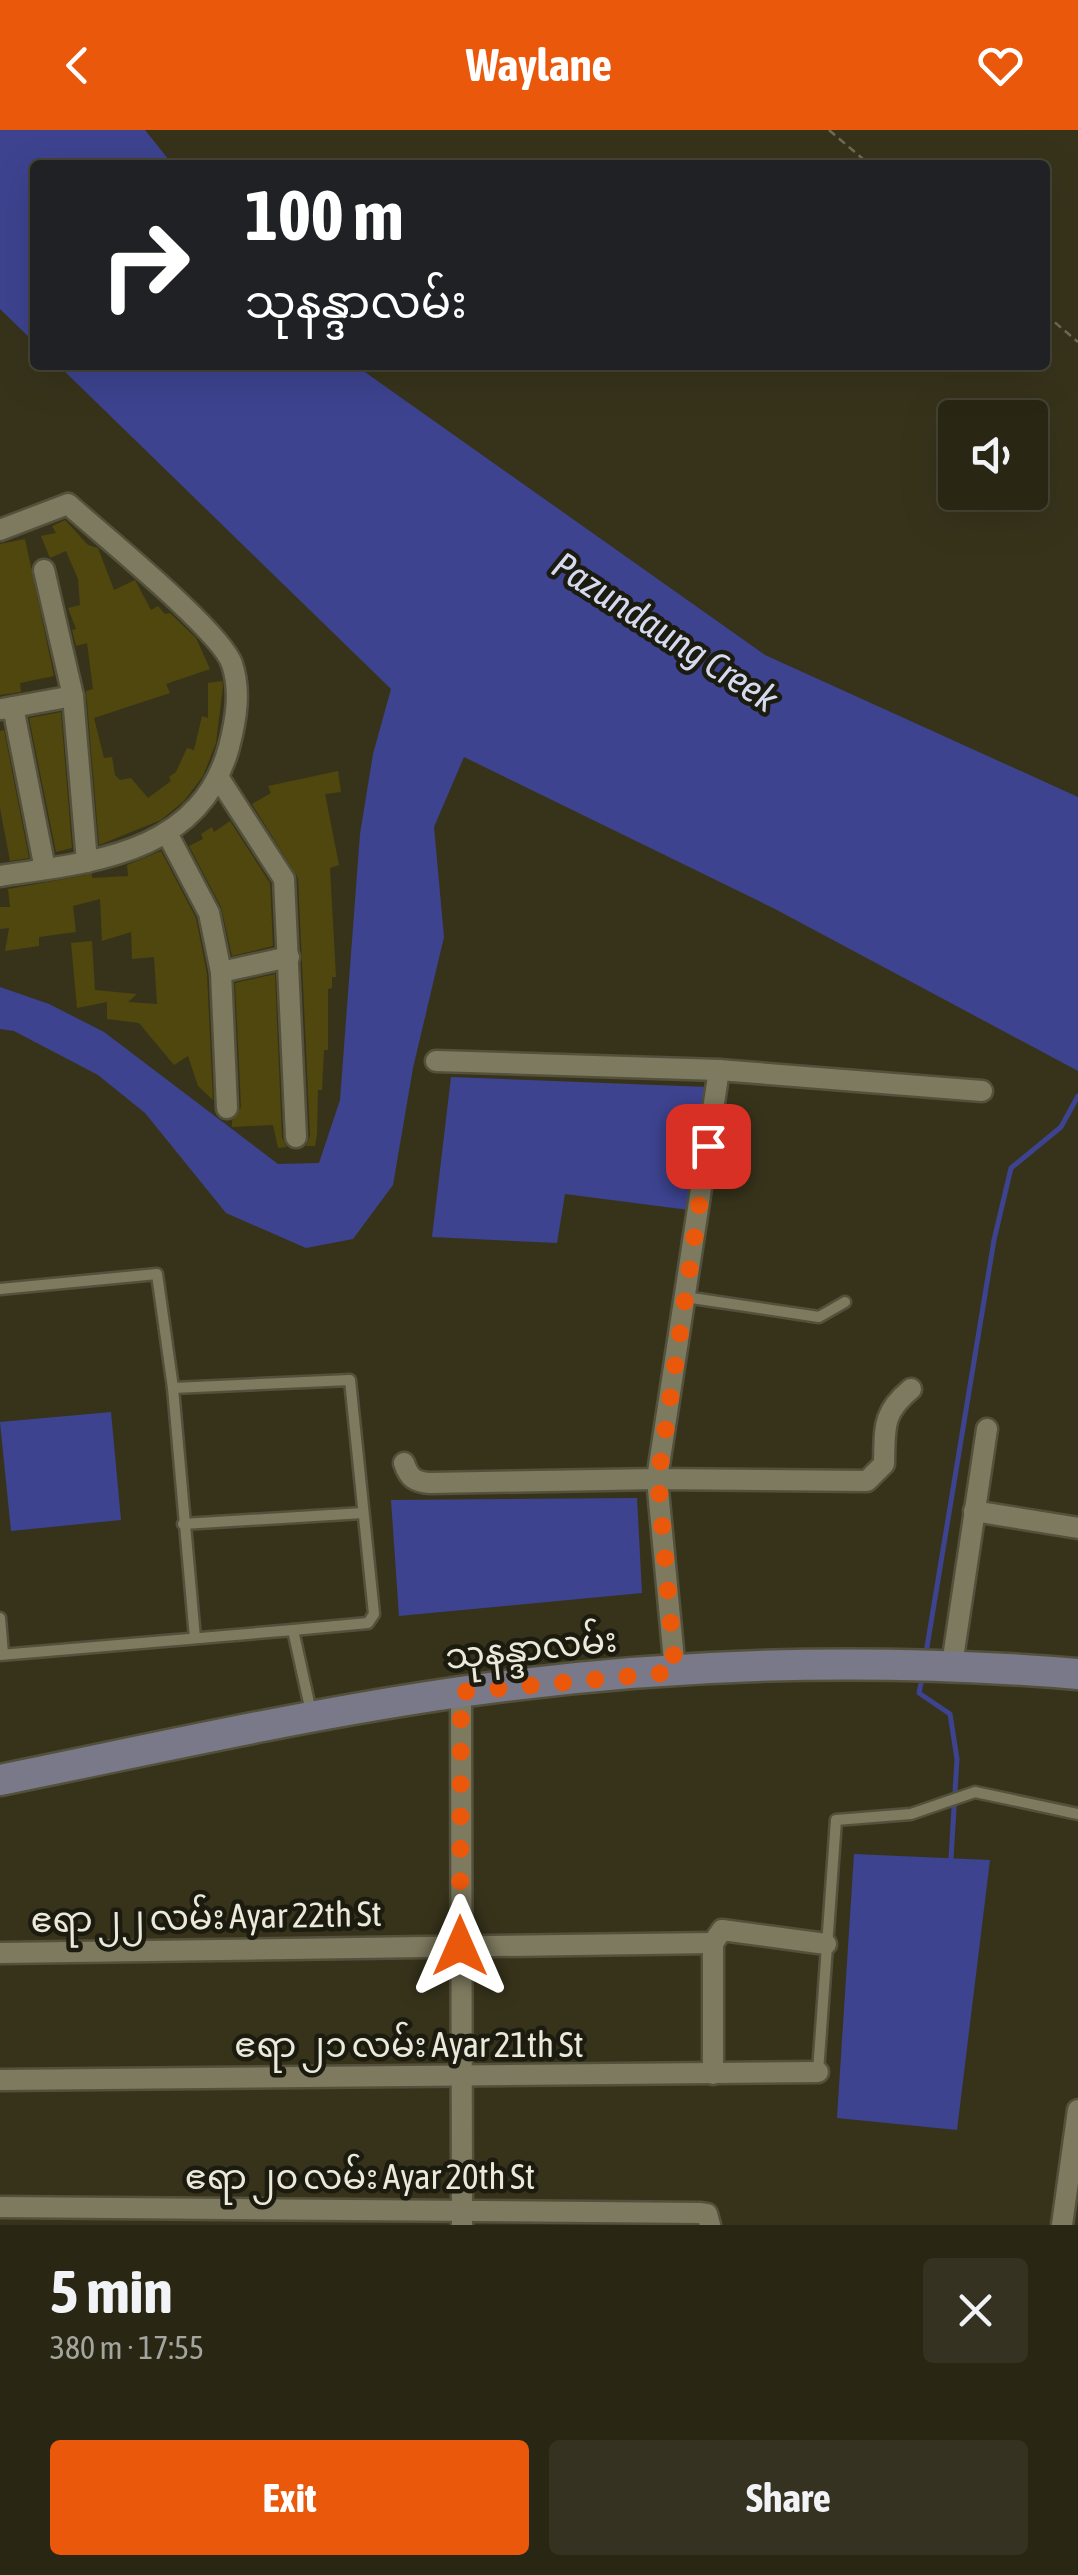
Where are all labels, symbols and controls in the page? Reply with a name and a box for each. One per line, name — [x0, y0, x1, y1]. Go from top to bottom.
icon: back — [50, 38, 105, 93]
icon: heart — [973, 38, 1028, 93]
text: Waylane — [466, 39, 612, 91]
text: 100 m — [245, 175, 404, 255]
icon: right — [80, 200, 210, 330]
text: သုနန္ဒာလမ်း — [245, 276, 467, 328]
map controls — [938, 400, 1048, 510]
button: sound — [938, 400, 1048, 510]
water label: Pazundaung Creek — [545, 543, 787, 721]
pin — [666, 1104, 751, 1189]
icon: arrive — [681, 1119, 736, 1174]
street label: သုနန္ဒာလမ်း — [443, 1615, 620, 1686]
street label: ဧရာ ၂၂ လမ်း Ayar 22th St — [30, 1890, 382, 1948]
position arrow — [408, 1894, 512, 1998]
street label: ဧရာ ၂၁ လမ်း Ayar 21th St — [234, 2021, 584, 2073]
street label: ဧရာ ၂၀ လမ်း Ayar 20th St — [185, 2153, 535, 2205]
text: 5 min — [50, 2257, 173, 2326]
button: close — [923, 2258, 1028, 2363]
text: 380 m · 17:55 — [50, 2329, 204, 2366]
button: Exit — [50, 2440, 529, 2555]
button: Share — [549, 2440, 1028, 2555]

